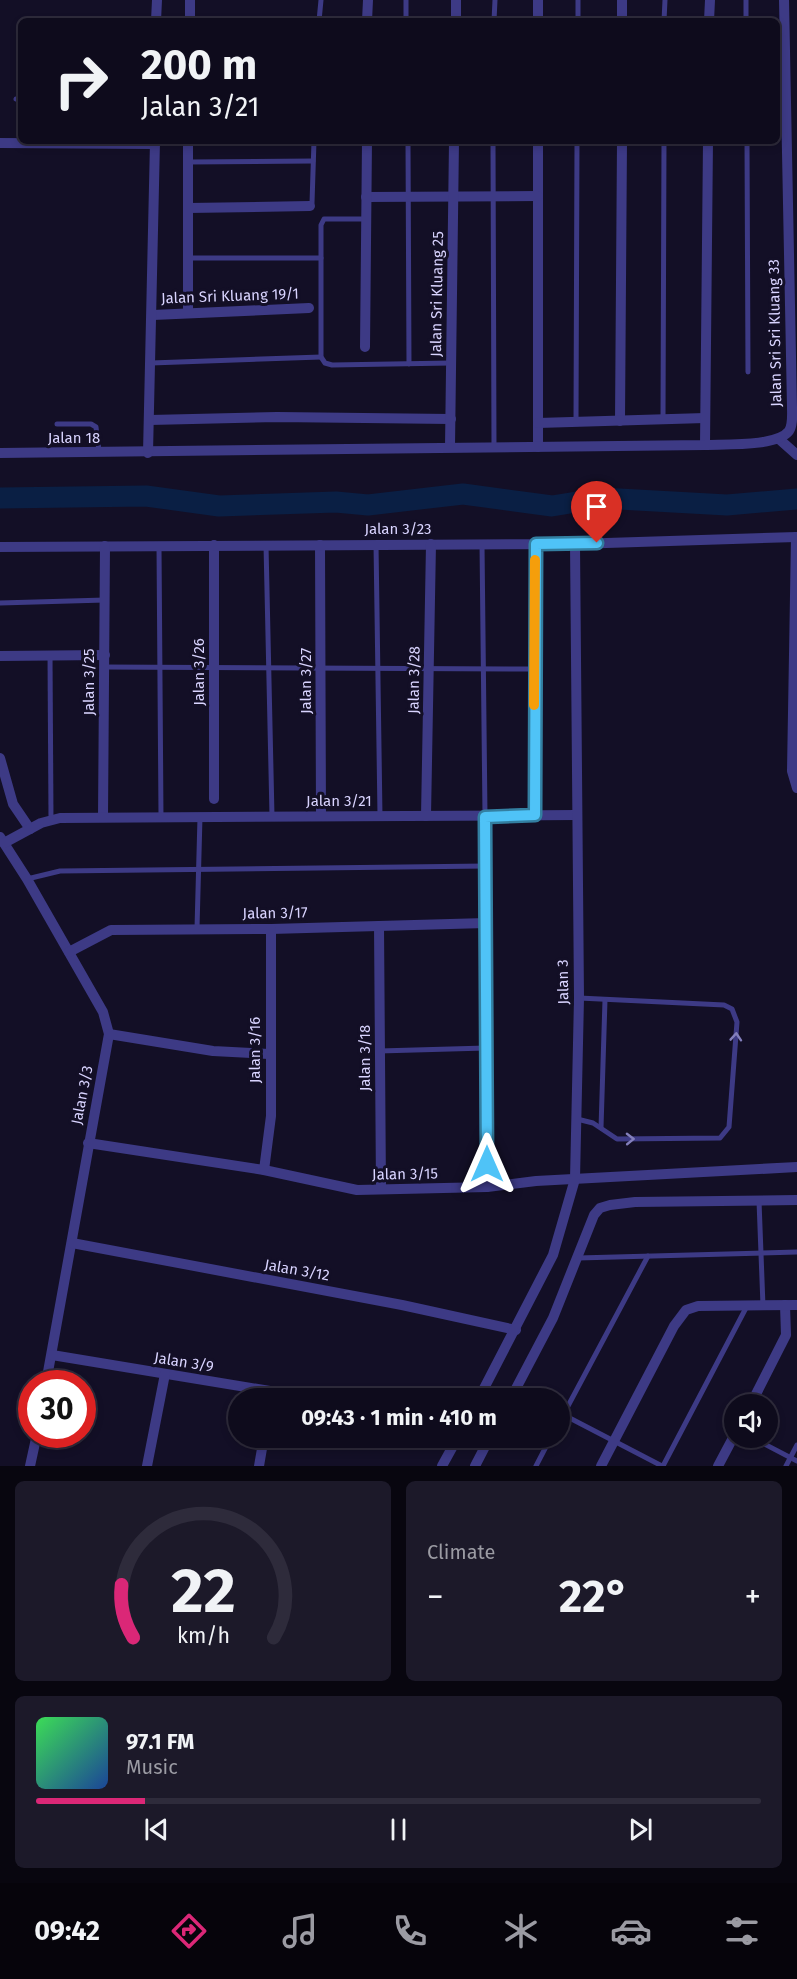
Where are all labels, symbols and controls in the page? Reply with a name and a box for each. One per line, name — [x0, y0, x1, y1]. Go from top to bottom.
text: 200 m — [141, 40, 257, 90]
icon: right — [42, 42, 120, 120]
text: Jalan 3/21 — [141, 91, 259, 123]
street label: Jalan Sri Kluang 25 — [427, 231, 447, 357]
street label: Jalan Sri Sri Kluang 33 — [765, 259, 785, 407]
street label: Jalan Sri Kluang 19/1 — [161, 285, 299, 307]
street label: Jalan 18 — [48, 429, 100, 447]
pin — [571, 481, 622, 543]
icon: arrive — [580, 490, 613, 523]
street label: Jalan 3/23 — [364, 520, 432, 538]
street label: Jalan 3/26 — [190, 638, 208, 706]
street label: Jalan 3/28 — [404, 646, 424, 714]
street label: Jalan 3/25 — [80, 648, 98, 716]
street label: Jalan 3/27 — [297, 648, 315, 714]
street label: Jalan 3/21 — [306, 792, 372, 810]
street label: Jalan 3/17 — [242, 903, 308, 923]
street label: Jalan 3 — [554, 959, 572, 1005]
street label: Jalan 3/16 — [246, 1017, 264, 1083]
street label: Jalan 3/18 — [356, 1025, 374, 1091]
one-way arrow — [729, 1033, 742, 1042]
street label: Jalan 3/3 — [67, 1064, 97, 1126]
position arrow — [455, 1132, 519, 1196]
one-way arrow — [626, 1133, 635, 1145]
street label: Jalan 3/15 — [372, 1164, 438, 1184]
street label: Jalan 3/12 — [263, 1255, 331, 1285]
street label: Jalan 3/9 — [153, 1348, 215, 1376]
speed limit sign: 30 — [18, 1370, 96, 1448]
map controls — [724, 1394, 778, 1448]
button: sound — [724, 1394, 778, 1448]
text: 09:43 · 1 min · 410 m — [301, 1404, 497, 1431]
text: Climate — [427, 1540, 495, 1564]
text: 22 — [171, 1554, 235, 1629]
text: 22° — [559, 1570, 629, 1624]
text: − — [427, 1577, 444, 1617]
text: + — [745, 1577, 761, 1617]
text: km/h — [176, 1623, 230, 1649]
text: 97.1 FM — [126, 1728, 194, 1755]
text: Music — [126, 1755, 178, 1779]
icon: previous — [140, 1813, 173, 1846]
icon: pause — [382, 1813, 415, 1846]
icon: next — [624, 1813, 657, 1846]
icon: directions — [168, 1910, 210, 1952]
icon: music — [279, 1910, 321, 1952]
icon: phone — [389, 1910, 431, 1952]
icon: climate — [500, 1910, 542, 1952]
icon: car — [610, 1910, 652, 1952]
icon: filters — [721, 1910, 763, 1952]
text: 09:42 — [34, 1915, 100, 1947]

